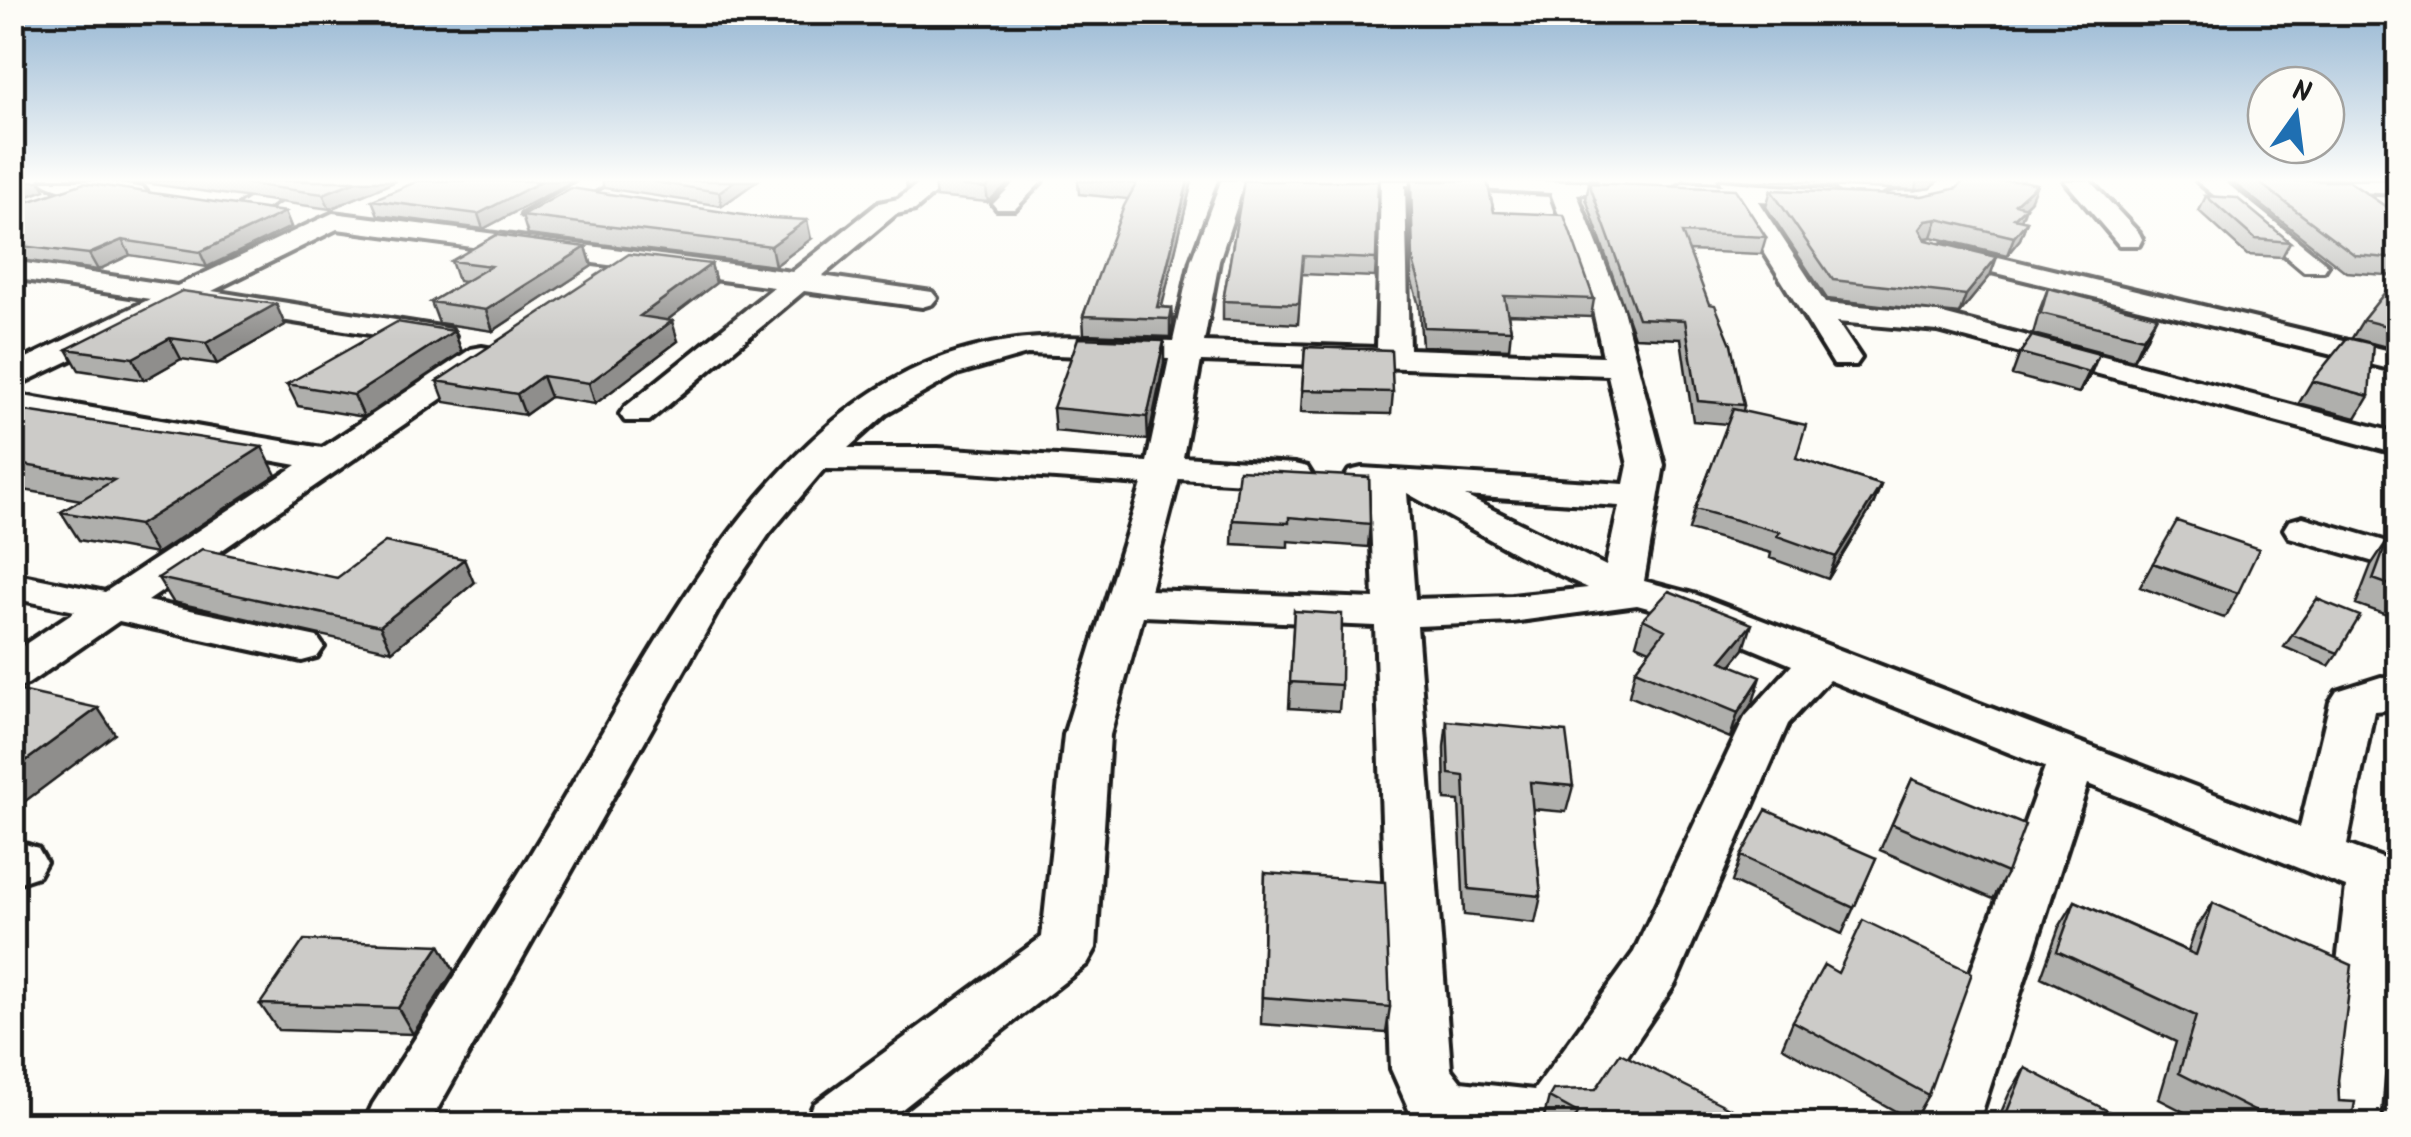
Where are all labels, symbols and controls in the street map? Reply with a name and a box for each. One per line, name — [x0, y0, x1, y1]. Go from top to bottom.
north arrow — [2246, 65, 2346, 165]
text: N — [2287, 69, 2316, 117]

